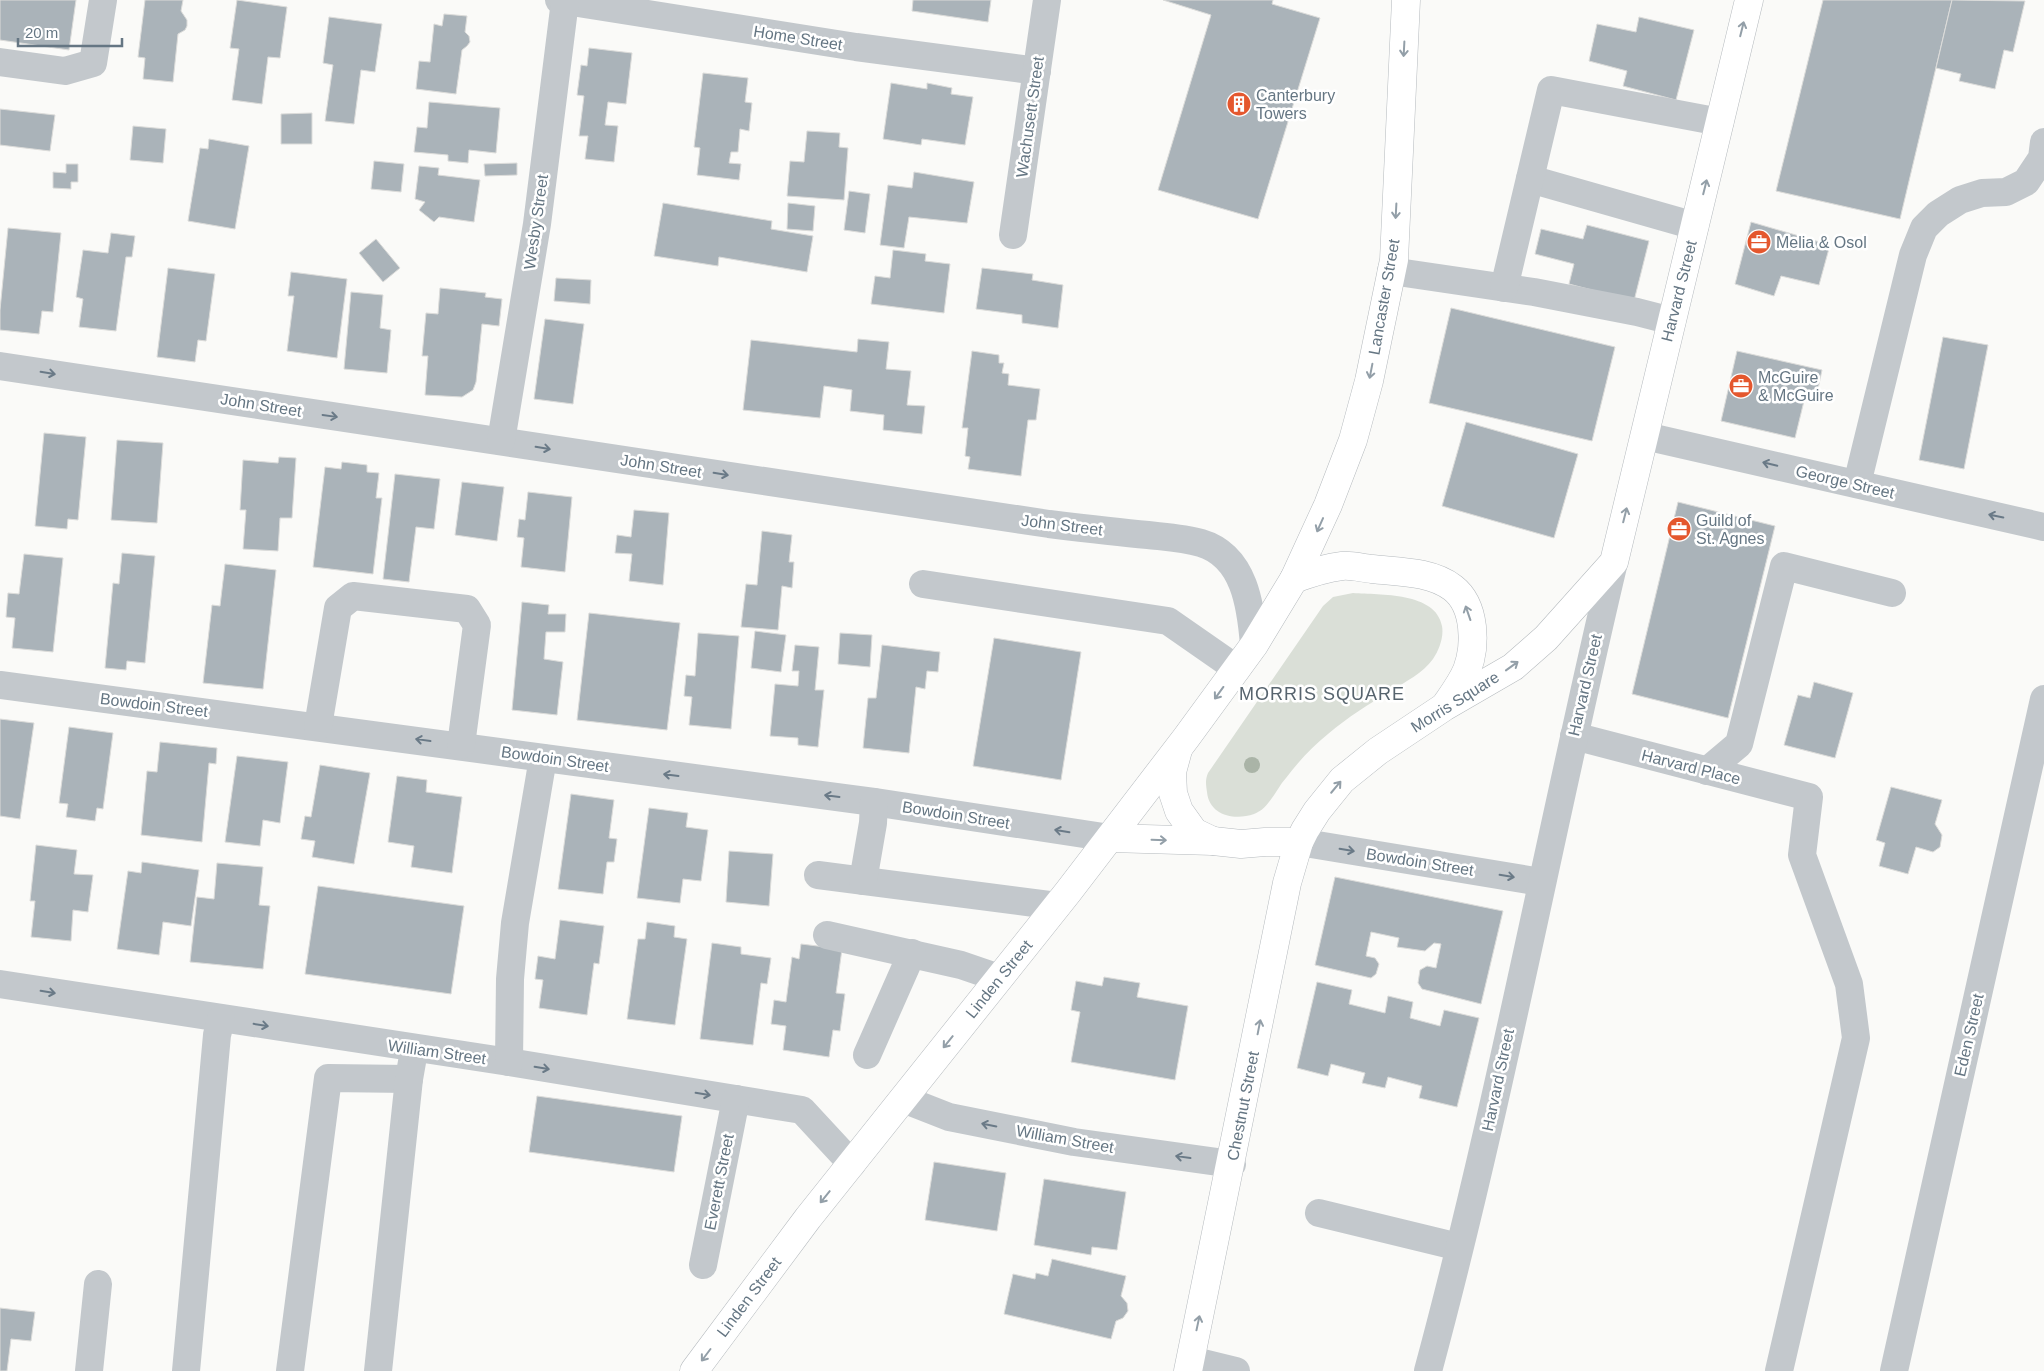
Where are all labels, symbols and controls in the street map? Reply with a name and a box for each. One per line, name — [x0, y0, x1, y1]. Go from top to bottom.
scale bar — [18, 15, 121, 47]
one-way arrow — [1738, 21, 1748, 37]
street label: Home Street — [752, 23, 844, 54]
text: 20 m — [25, 24, 58, 41]
one-way arrow — [1399, 40, 1408, 56]
street label: Wachusett Street — [1013, 55, 1047, 179]
place label: Canterbury Towers — [1256, 87, 1335, 122]
building icon: Canterbury Towers — [1226, 91, 1252, 117]
street label: Wesby Street — [521, 173, 551, 271]
one-way arrow — [1700, 179, 1710, 195]
one-way arrow — [1392, 203, 1401, 219]
office icon: Melia & Osol — [1746, 229, 1772, 255]
place label: Melia & Osol — [1776, 234, 1867, 251]
street label: Lancaster Street — [1365, 237, 1403, 356]
street label: Harvard Street — [1658, 238, 1700, 344]
one-way arrow — [1366, 363, 1375, 379]
one-way arrow — [40, 368, 56, 378]
place label: McGuire & McGuire — [1758, 369, 1834, 404]
office icon: McGuire & McGuire — [1728, 373, 1754, 399]
street label: John Street — [219, 390, 303, 420]
one-way arrow — [322, 411, 338, 421]
one-way arrow — [534, 443, 550, 453]
street label: John Street — [619, 451, 703, 481]
one-way arrow — [1762, 459, 1778, 468]
street label: George Street — [1794, 462, 1896, 502]
one-way arrow — [712, 470, 728, 480]
one-way arrow — [1621, 508, 1631, 524]
one-way arrow — [1989, 511, 2005, 520]
street label: John Street — [1020, 512, 1104, 538]
place label: Guild of St. Agnes — [1696, 512, 1765, 547]
office icon: Guild of St. Agnes — [1666, 516, 1692, 542]
one-way arrow — [1314, 517, 1324, 532]
one-way arrow — [1463, 606, 1472, 622]
street label: Harvard Street — [1565, 632, 1605, 738]
one-way arrow — [1505, 661, 1519, 671]
street label: Morris Square — [1408, 668, 1502, 736]
district label: MORRIS SQUARE — [1239, 684, 1405, 704]
one-way arrow — [1214, 686, 1225, 699]
street label: Bowdoin Street — [99, 690, 209, 720]
one-way arrow — [415, 735, 431, 745]
street label: Bowdoin Street — [500, 743, 610, 775]
street label: Harvard Place — [1640, 746, 1742, 788]
one-way arrow — [663, 770, 679, 780]
one-way arrow — [1330, 781, 1341, 794]
one-way arrow — [824, 791, 840, 801]
street label: Bowdoin Street — [901, 798, 1011, 832]
one-way arrow — [1054, 825, 1070, 835]
one-way arrow — [1150, 835, 1166, 844]
one-way arrow — [1339, 845, 1355, 855]
street label: Bowdoin Street — [1365, 845, 1475, 879]
one-way arrow — [1499, 872, 1515, 882]
street label: Linden Street — [962, 936, 1036, 1021]
one-way arrow — [40, 987, 56, 997]
street label: Eden Street — [1951, 991, 1987, 1078]
one-way arrow — [1254, 1019, 1264, 1035]
one-way arrow — [252, 1020, 268, 1030]
street label: Harvard Street — [1479, 1027, 1517, 1133]
one-way arrow — [942, 1035, 953, 1048]
street label: William Street — [387, 1037, 488, 1067]
street label: Chestnut Street — [1224, 1049, 1262, 1162]
one-way arrow — [534, 1063, 550, 1073]
one-way arrow — [694, 1089, 710, 1099]
one-way arrow — [981, 1120, 997, 1129]
street label: William Street — [1015, 1122, 1116, 1156]
street label: Everett Street — [701, 1132, 737, 1232]
one-way arrow — [1176, 1152, 1192, 1162]
one-way arrow — [820, 1190, 831, 1203]
street label: Linden Street — [714, 1253, 785, 1340]
one-way arrow — [1194, 1316, 1203, 1332]
one-way arrow — [701, 1348, 711, 1362]

